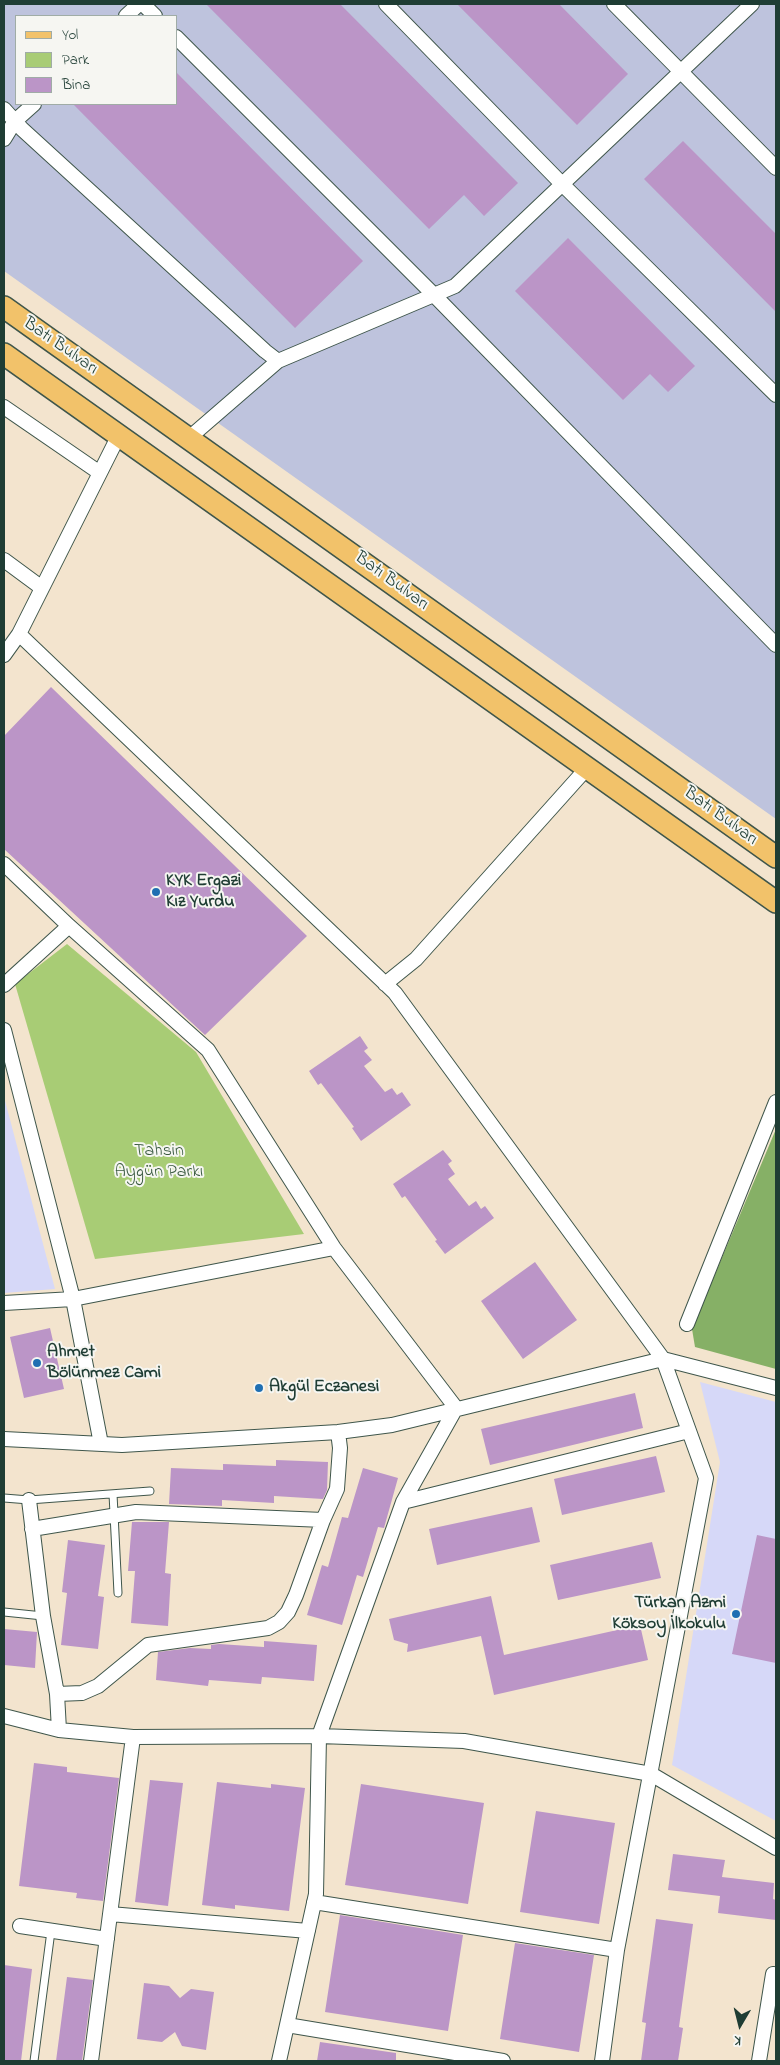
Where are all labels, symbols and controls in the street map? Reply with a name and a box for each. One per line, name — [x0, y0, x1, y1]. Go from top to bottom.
legend — [15, 15, 178, 105]
text: Yol — [62, 24, 78, 46]
text: Park — [62, 49, 89, 71]
text: Bina — [62, 74, 90, 96]
street label: Batı Bulvarı — [18, 313, 102, 381]
street label: Batı Bulvarı — [350, 548, 432, 616]
street label: Batı Bulvarı — [679, 783, 761, 851]
place label: KYK Ergazi Kız Yurdu — [166, 871, 241, 914]
marker: KYK Ergazi Kız Yurdu — [150, 886, 162, 898]
park label: Tahsin Aygün Parkı — [115, 1141, 203, 1184]
place label: Ahmet Bölünmez Cami — [47, 1342, 161, 1385]
marker: Ahmet Bölünmez Cami — [31, 1357, 43, 1369]
place label: Akgül Eczanesi — [269, 1377, 379, 1399]
marker: Akgül Eczanesi — [253, 1382, 265, 1394]
place label: Türkan Azmi Köksoy İlkokulu — [612, 1593, 726, 1636]
marker: Türkan Azmi Köksoy İlkokulu — [730, 1608, 742, 1620]
north arrow — [715, 2000, 765, 2050]
text: K — [733, 2029, 743, 2051]

